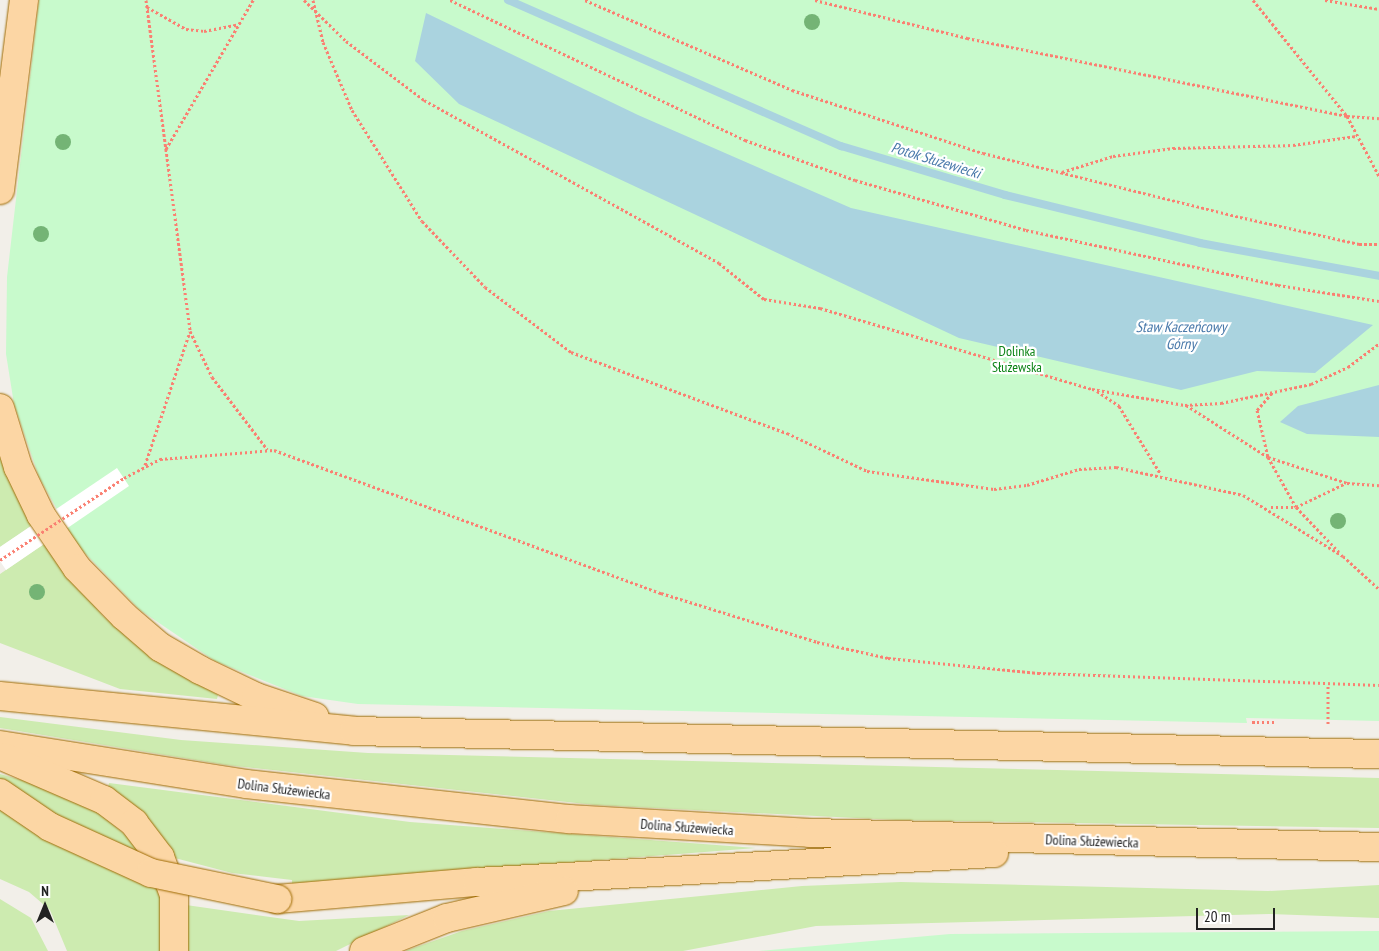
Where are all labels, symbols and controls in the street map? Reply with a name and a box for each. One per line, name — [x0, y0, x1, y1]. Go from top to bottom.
water label: Potok Służewiecki — [889, 138, 983, 182]
water label: Staw Kaczeńcowy Górny — [1136, 317, 1226, 352]
park label: Dolinka Służewska — [992, 343, 1042, 376]
street label: Dolina Służewiecka — [237, 775, 331, 803]
street label: Dolina Służewiecka — [640, 815, 734, 839]
street label: Dolina Służewiecka — [1045, 831, 1139, 851]
north arrow — [20, 881, 70, 931]
text: N — [41, 882, 49, 900]
scale bar — [1199, 898, 1278, 930]
text: 20 m — [1204, 907, 1230, 926]

